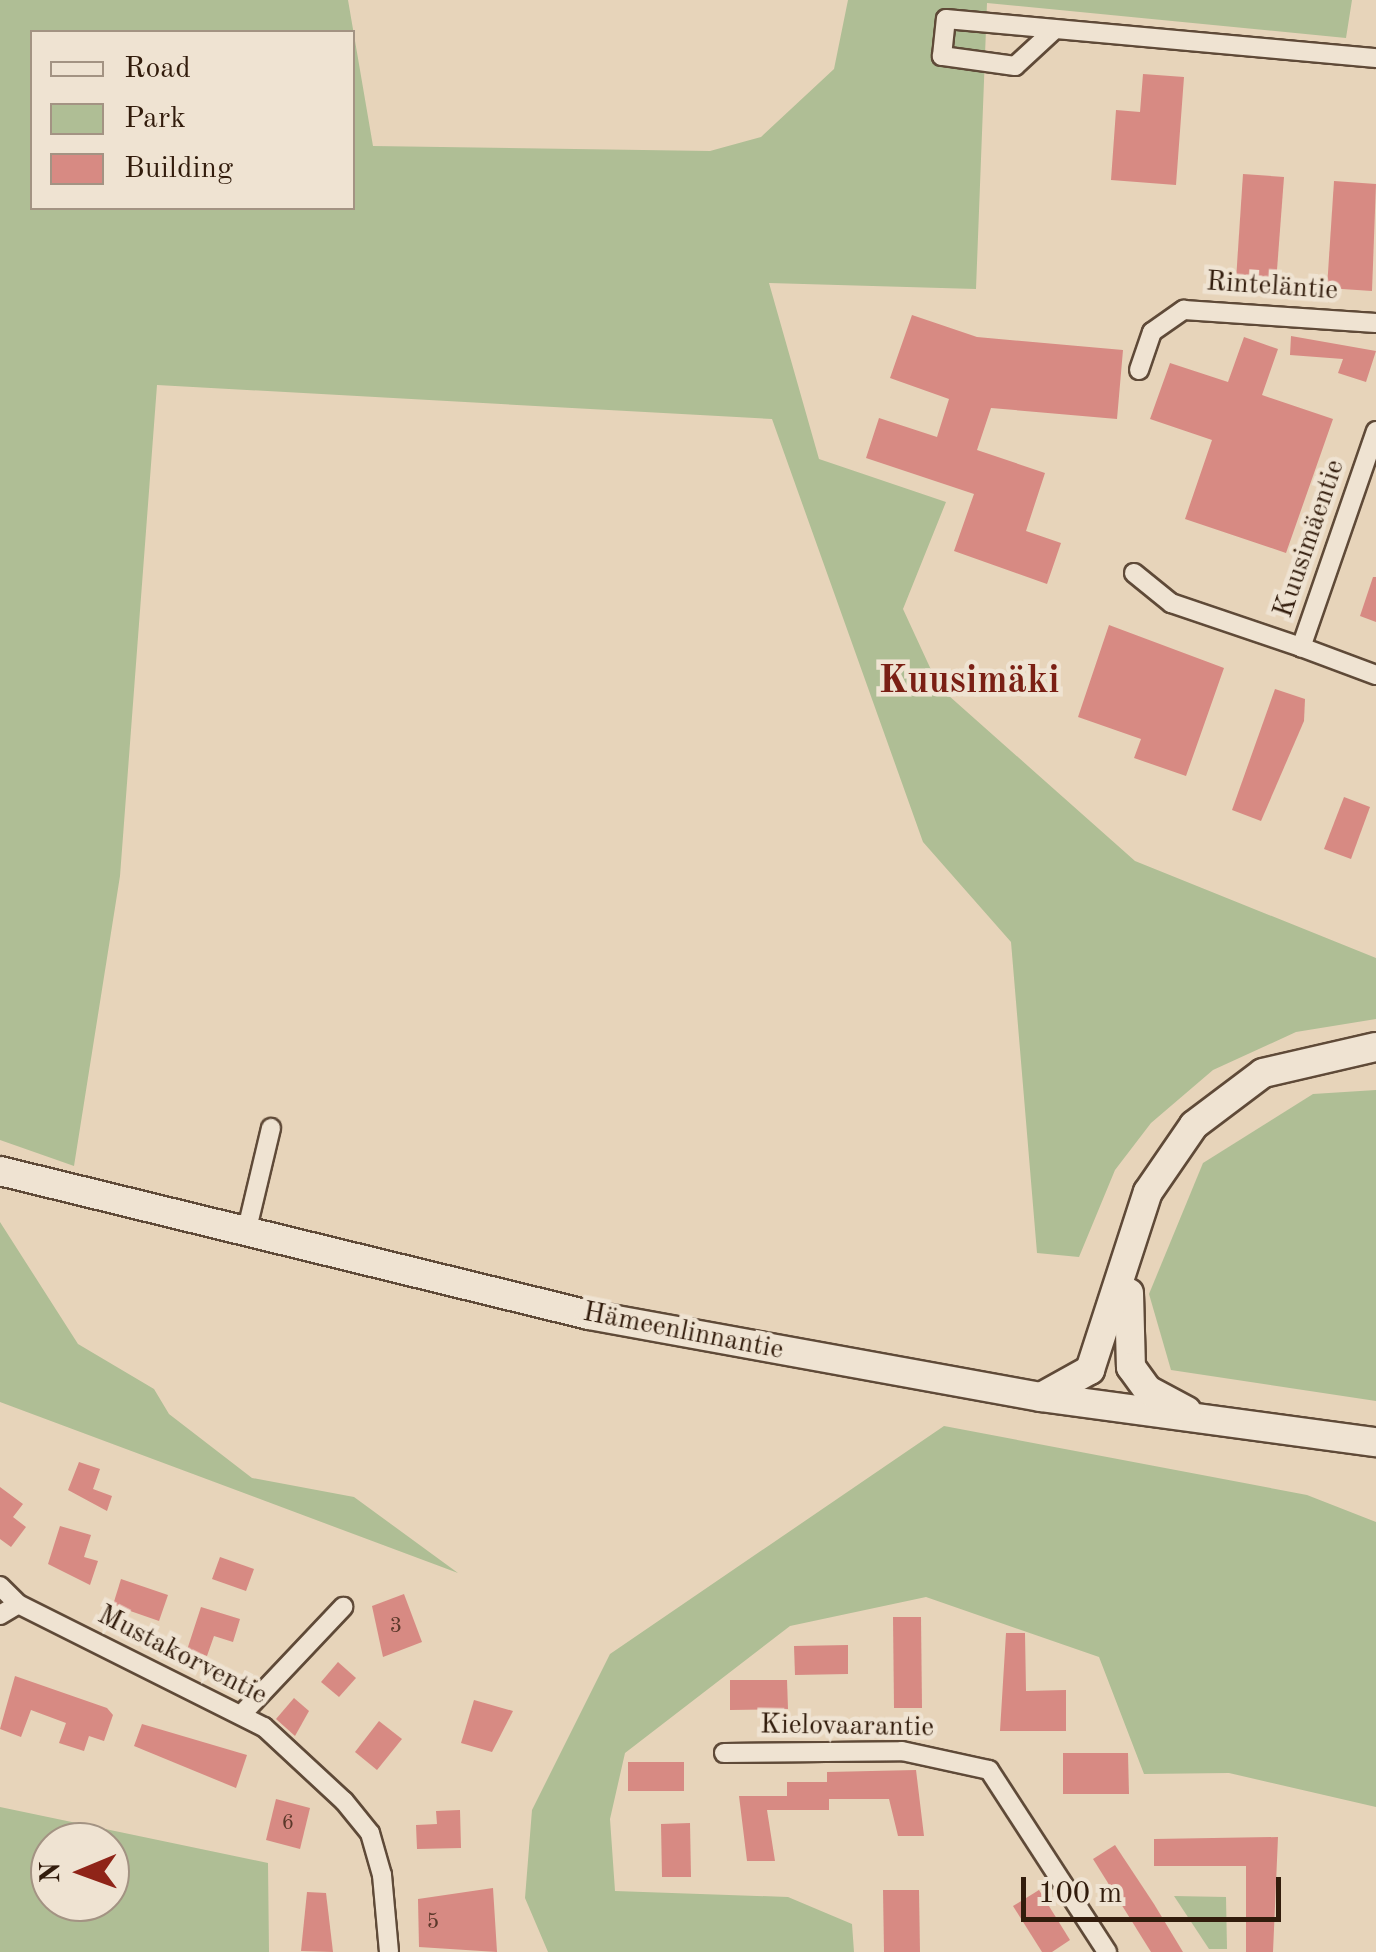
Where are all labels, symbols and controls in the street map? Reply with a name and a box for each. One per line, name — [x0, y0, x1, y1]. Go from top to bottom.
legend — [30, 30, 355, 210]
text: Road — [124, 54, 191, 84]
text: Park — [124, 104, 186, 134]
text: Building — [124, 154, 233, 184]
street label: Rinteläntie — [1205, 266, 1339, 308]
street label: Kuusimäentie — [1267, 455, 1353, 623]
district label: Kuusimäki — [879, 660, 1059, 706]
street label: Hämeenlinnantie — [580, 1296, 786, 1368]
street label: Mustakorventie — [92, 1599, 272, 1713]
house number: 3 — [390, 1614, 402, 1640]
street label: Kielovaarantie — [760, 1709, 934, 1745]
house number: 6 — [282, 1811, 294, 1837]
north arrow — [30, 1822, 130, 1922]
scale bar — [1026, 1857, 1286, 1919]
text: N — [38, 1862, 66, 1883]
text: 100 m — [1038, 1879, 1122, 1909]
house number: 5 — [427, 1910, 439, 1936]

